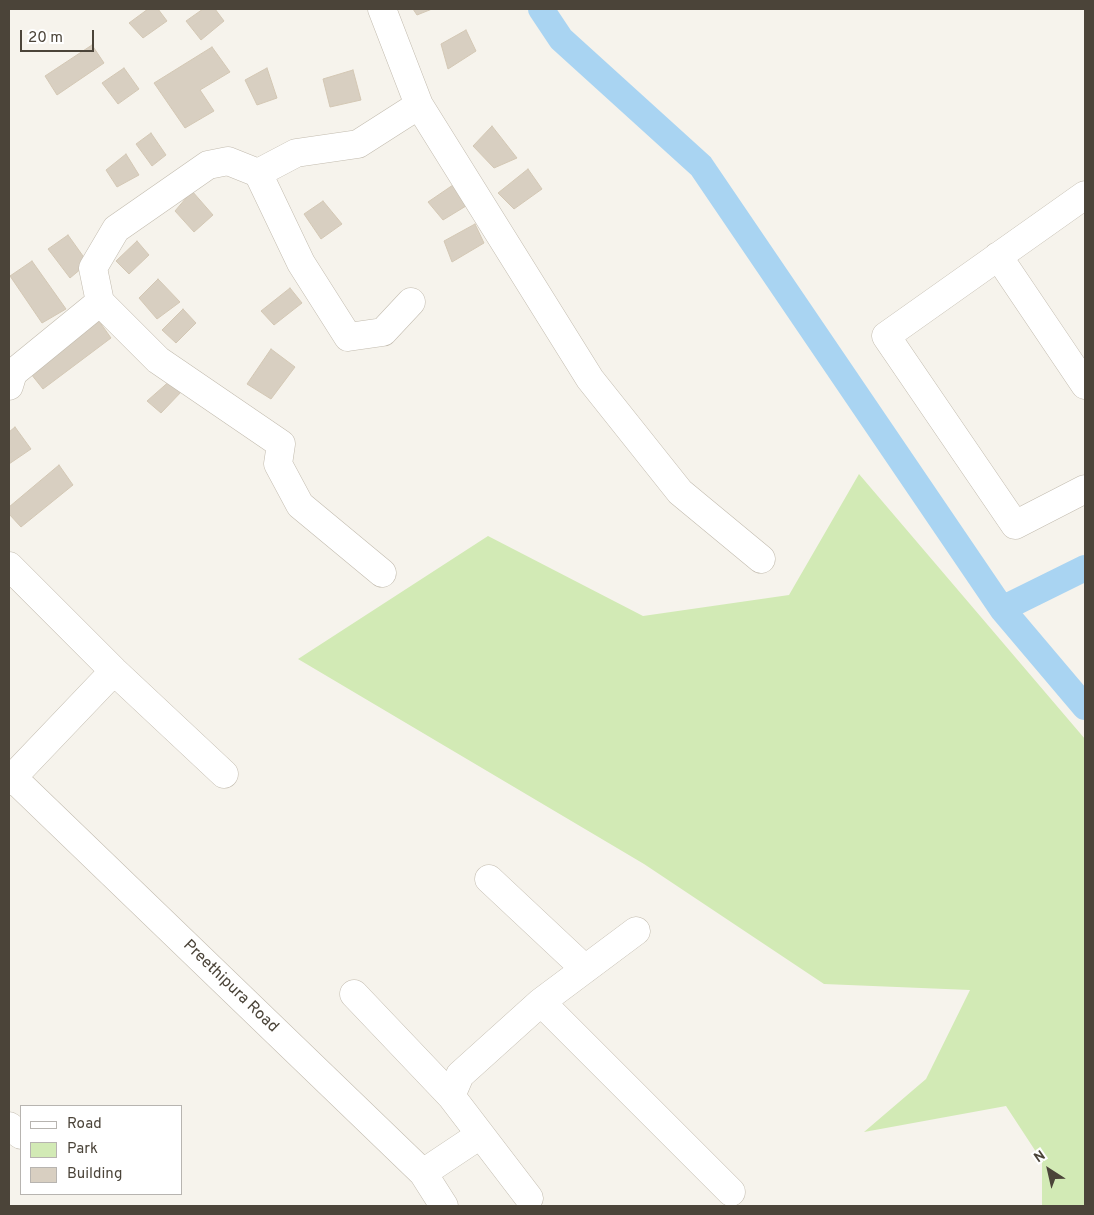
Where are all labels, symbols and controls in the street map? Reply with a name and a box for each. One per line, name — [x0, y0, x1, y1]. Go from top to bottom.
scale bar — [22, 20, 96, 52]
text: 20 m — [28, 29, 63, 48]
street label: Preethipura Road — [178, 937, 282, 1037]
legend — [20, 1105, 182, 1195]
text: Road — [67, 1115, 102, 1134]
text: Park — [67, 1140, 98, 1159]
north arrow — [1024, 1145, 1074, 1195]
text: N — [1031, 1147, 1049, 1167]
text: Building — [67, 1165, 122, 1184]

